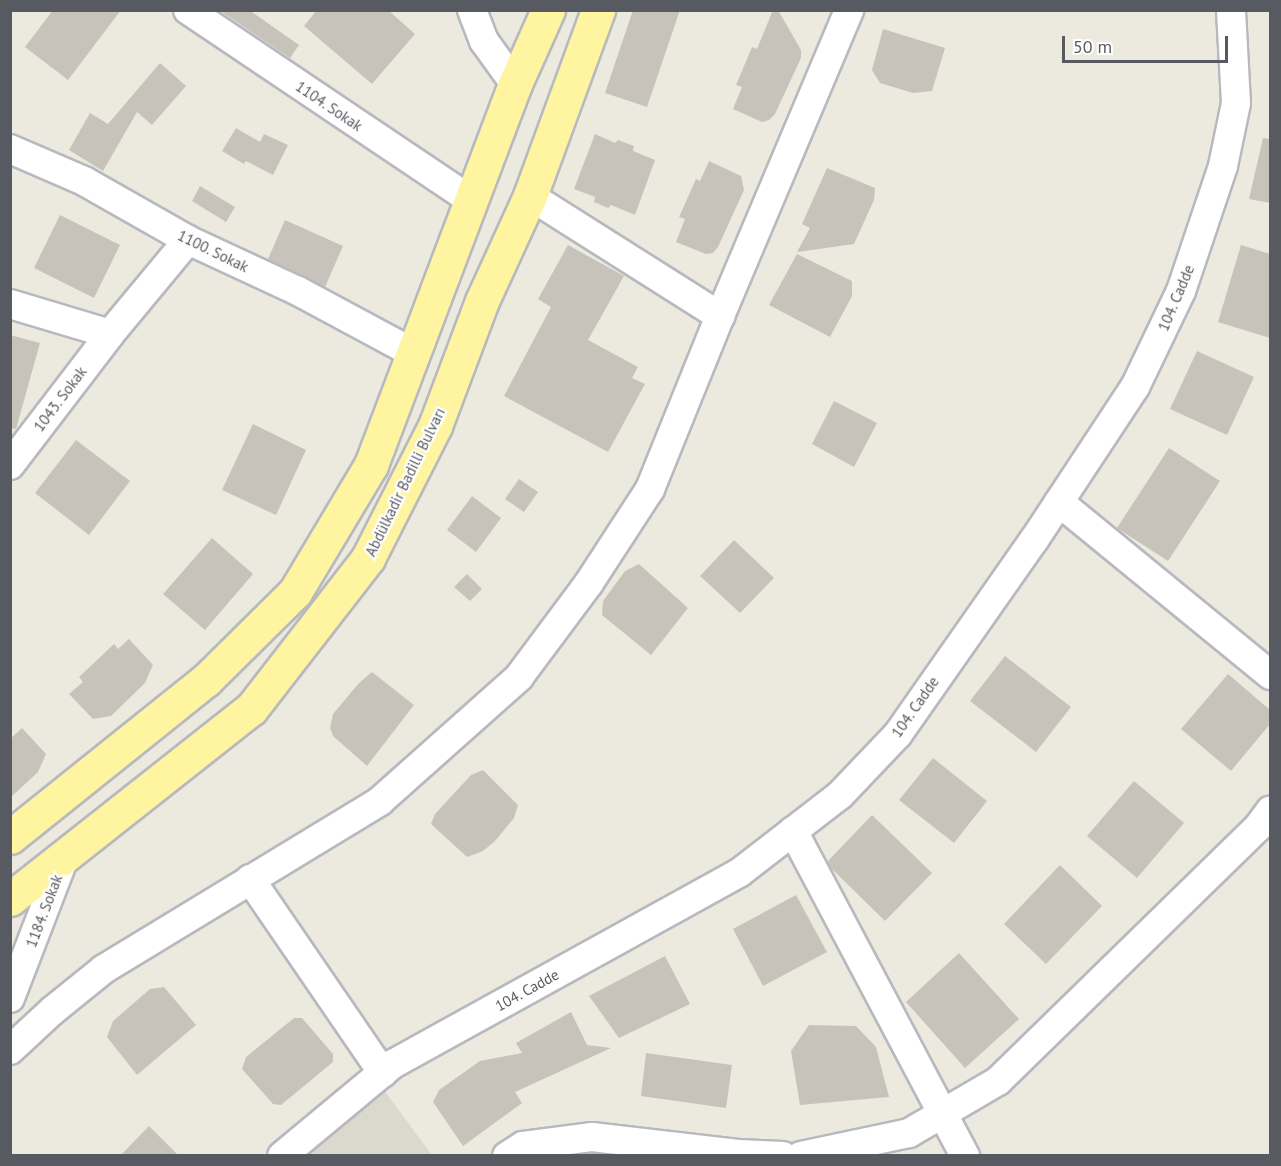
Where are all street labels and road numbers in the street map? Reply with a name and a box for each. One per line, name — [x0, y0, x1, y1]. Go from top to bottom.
street label: 1104. Sokak — [292, 77, 366, 135]
street label: 1100. Sokak — [174, 226, 252, 276]
street label: 104. Cadde — [1154, 262, 1198, 334]
street label: 1043. Sokak — [29, 363, 91, 435]
street label: Abdülkadir Badilli Bulvarı — [361, 405, 449, 559]
street label: 104. Cadde — [887, 673, 943, 741]
street label: 1184. Sokak — [22, 871, 66, 951]
street label: 104. Cadde — [491, 965, 563, 1015]

